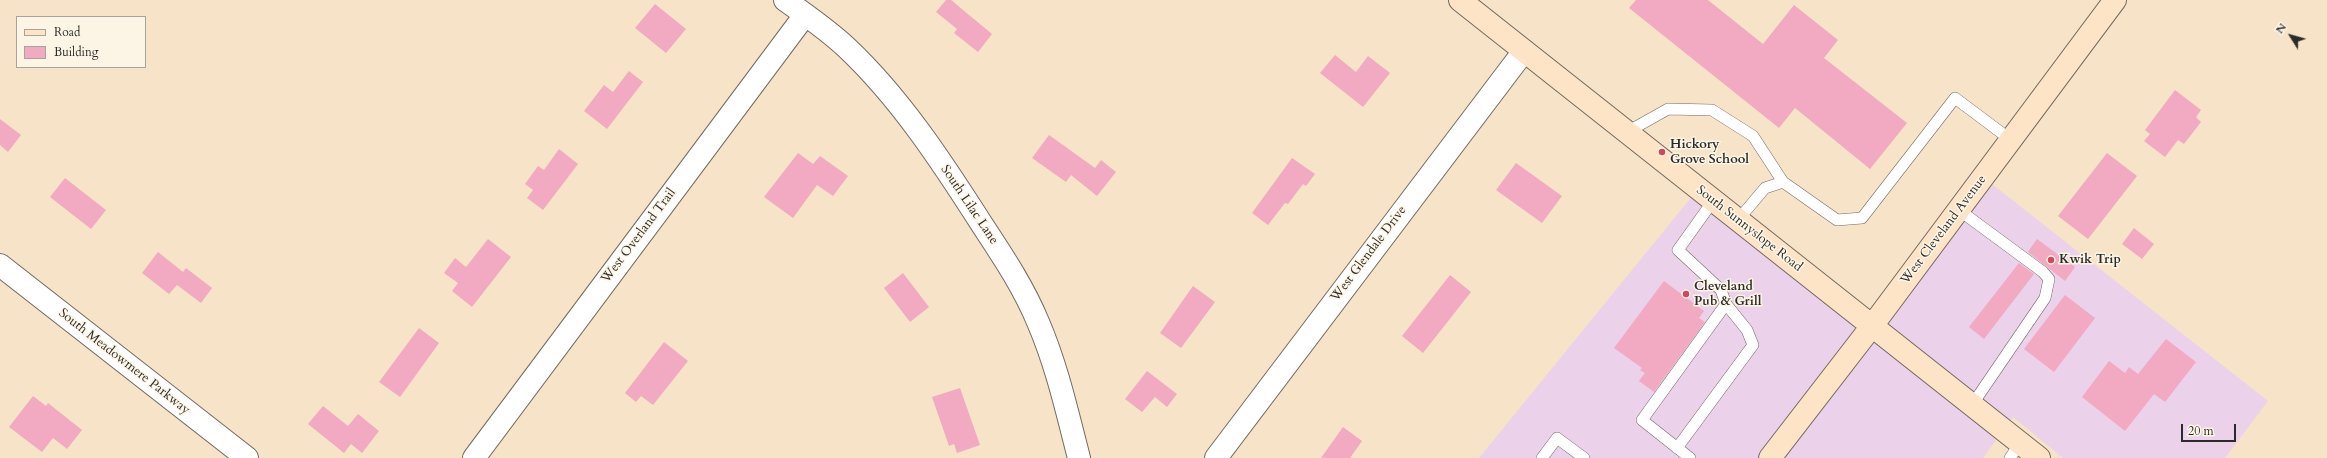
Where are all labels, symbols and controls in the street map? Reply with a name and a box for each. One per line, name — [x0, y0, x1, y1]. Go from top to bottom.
legend — [16, 16, 146, 68]
north arrow — [2271, 16, 2311, 56]
text: N — [2272, 20, 2290, 37]
text: Road — [54, 24, 80, 40]
text: Building — [54, 44, 98, 60]
place label: Hickory Grove School — [1670, 137, 1749, 168]
marker: Hickory Grove School — [1657, 147, 1667, 157]
street label: South Lilac Lane — [937, 162, 1001, 248]
street label: West Cleveland Avenue — [1898, 172, 1990, 288]
street label: South Sunnyslope Road — [1693, 183, 1805, 275]
street label: West Overland Trail — [598, 186, 680, 286]
street label: West Glendale Drive — [1328, 203, 1410, 305]
place label: Kwik Trip — [2059, 252, 2121, 268]
marker: Kwik Trip — [2046, 255, 2056, 265]
place label: Cleveland Pub & Grill — [1694, 279, 1761, 310]
marker: Cleveland Pub & Grill — [1681, 289, 1691, 299]
street label: South Meadowmere Parkway — [55, 306, 193, 418]
scale bar — [2183, 416, 2238, 442]
text: 20 m — [2188, 423, 2214, 439]

